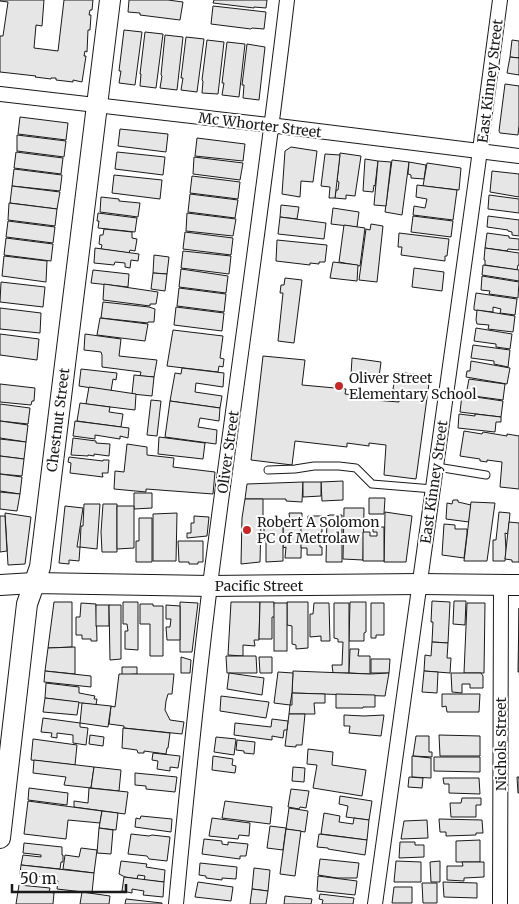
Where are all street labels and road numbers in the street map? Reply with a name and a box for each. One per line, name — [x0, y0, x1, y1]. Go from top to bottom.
street label: East Kinney Street — [473, 18, 507, 144]
street label: Mc Whorter Street — [197, 109, 323, 142]
street label: Chestnut Street — [43, 366, 73, 473]
street label: Oliver Street — [213, 409, 243, 495]
street label: East Kinney Street — [416, 419, 452, 545]
street label: Pacific Street — [215, 577, 304, 595]
street label: Nichols Street — [492, 697, 510, 791]

